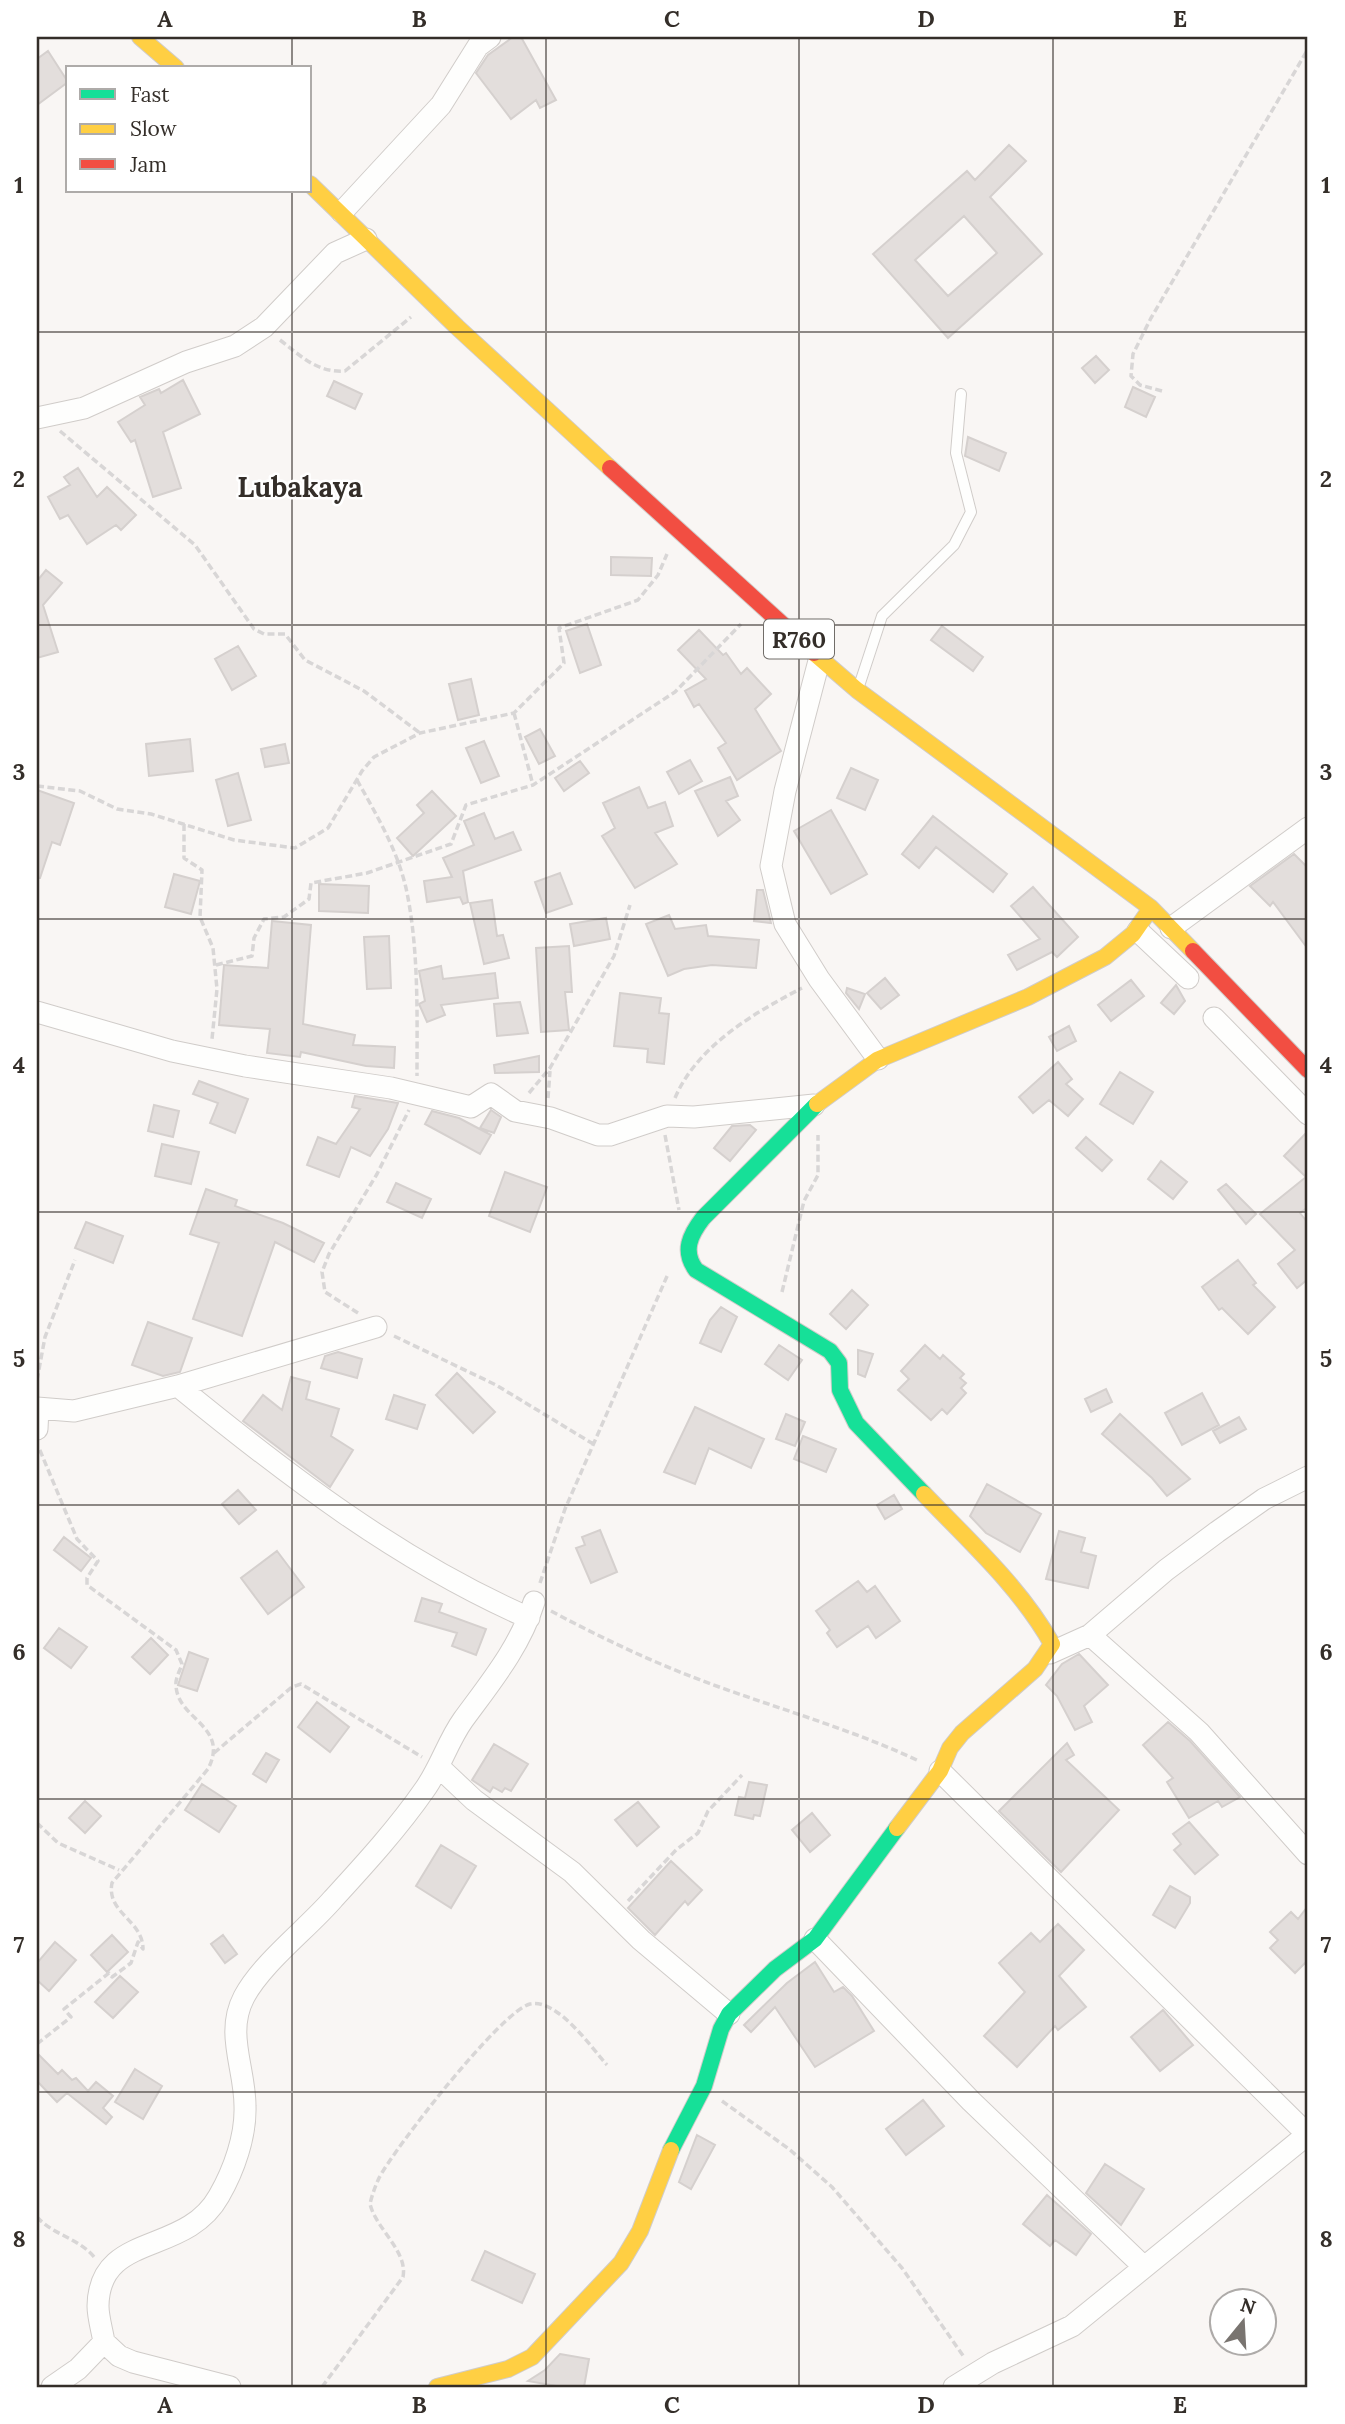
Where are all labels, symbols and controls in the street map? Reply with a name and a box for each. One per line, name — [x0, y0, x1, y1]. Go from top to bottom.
text: A — [157, 4, 173, 33]
text: B — [411, 4, 427, 33]
text: C — [664, 4, 680, 33]
text: D — [917, 4, 935, 33]
text: E — [1173, 4, 1187, 33]
legend — [66, 66, 312, 192]
text: Fast — [130, 81, 170, 108]
text: Slow — [130, 115, 177, 142]
text: Jam — [129, 151, 167, 178]
text: 1 — [14, 170, 24, 199]
text: 1 — [1321, 170, 1331, 199]
text: 2 — [13, 464, 25, 493]
text: 2 — [1320, 464, 1332, 493]
district label: Lubakaya — [237, 469, 363, 505]
road number: R760 — [764, 620, 834, 659]
text: 3 — [13, 757, 25, 786]
text: 3 — [1320, 757, 1332, 786]
text: 4 — [13, 1050, 25, 1079]
text: 4 — [1320, 1050, 1332, 1079]
text: 5 — [13, 1344, 25, 1373]
text: 5 — [1320, 1344, 1332, 1373]
text: 6 — [12, 1637, 26, 1666]
text: 6 — [1319, 1637, 1333, 1666]
text: 7 — [14, 1930, 25, 1959]
text: 7 — [1321, 1930, 1332, 1959]
text: 8 — [12, 2224, 26, 2253]
text: 8 — [1319, 2224, 1333, 2253]
north arrow — [1208, 2288, 1278, 2358]
text: N — [1238, 2292, 1259, 2320]
text: A — [157, 2390, 173, 2419]
text: B — [411, 2390, 427, 2419]
text: C — [664, 2390, 680, 2419]
text: D — [917, 2390, 935, 2419]
text: E — [1173, 2390, 1187, 2419]

